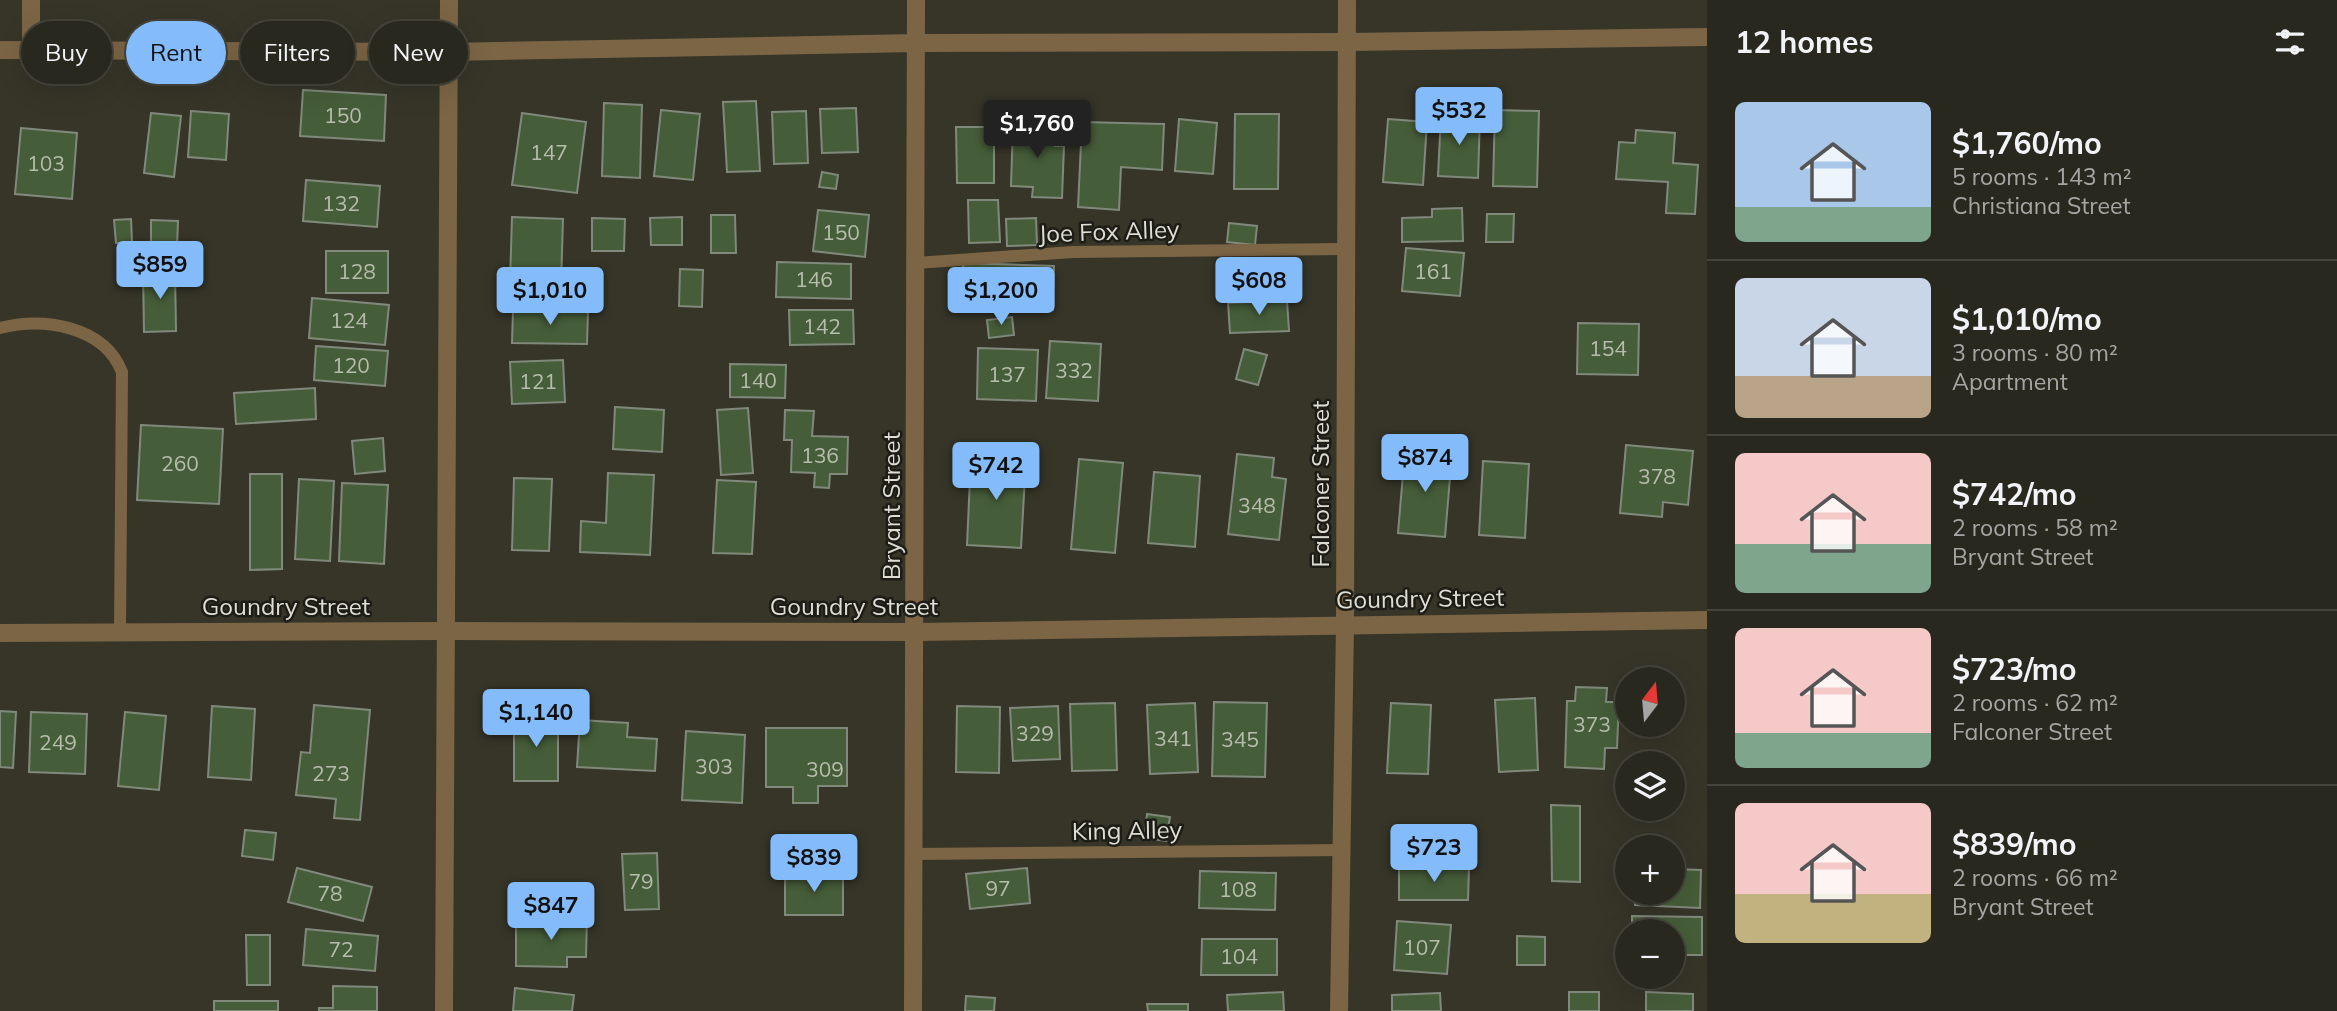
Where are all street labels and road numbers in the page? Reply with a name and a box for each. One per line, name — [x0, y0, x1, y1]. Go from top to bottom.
street label: Joe Fox Alley — [1038, 214, 1180, 248]
street label: Falconer Street — [1305, 401, 1335, 567]
street label: Bryant Street — [876, 432, 906, 580]
street label: Goundry Street — [1336, 582, 1504, 614]
street label: Goundry Street — [202, 591, 370, 621]
street label: Goundry Street — [770, 591, 938, 621]
street label: King Alley — [1072, 814, 1183, 846]

